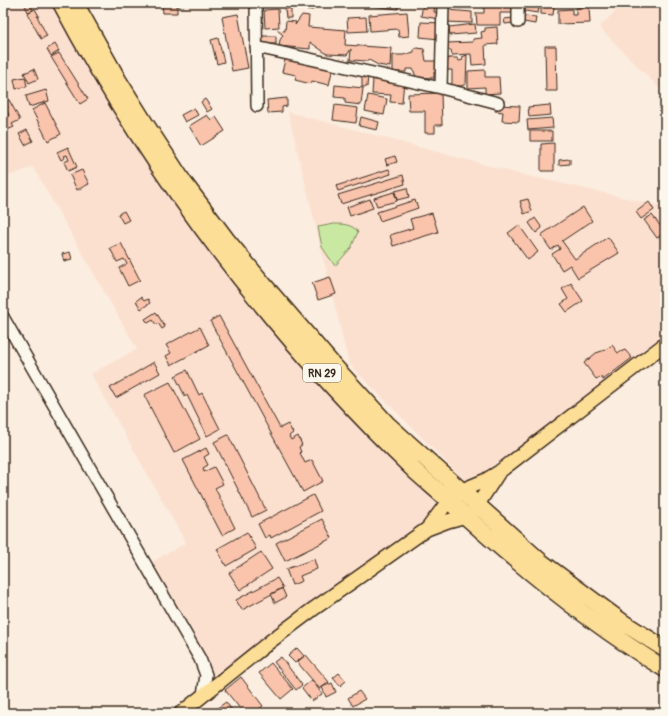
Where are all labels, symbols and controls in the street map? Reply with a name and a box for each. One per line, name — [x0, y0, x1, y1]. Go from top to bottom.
road number: RN 29 — [303, 364, 341, 382]

